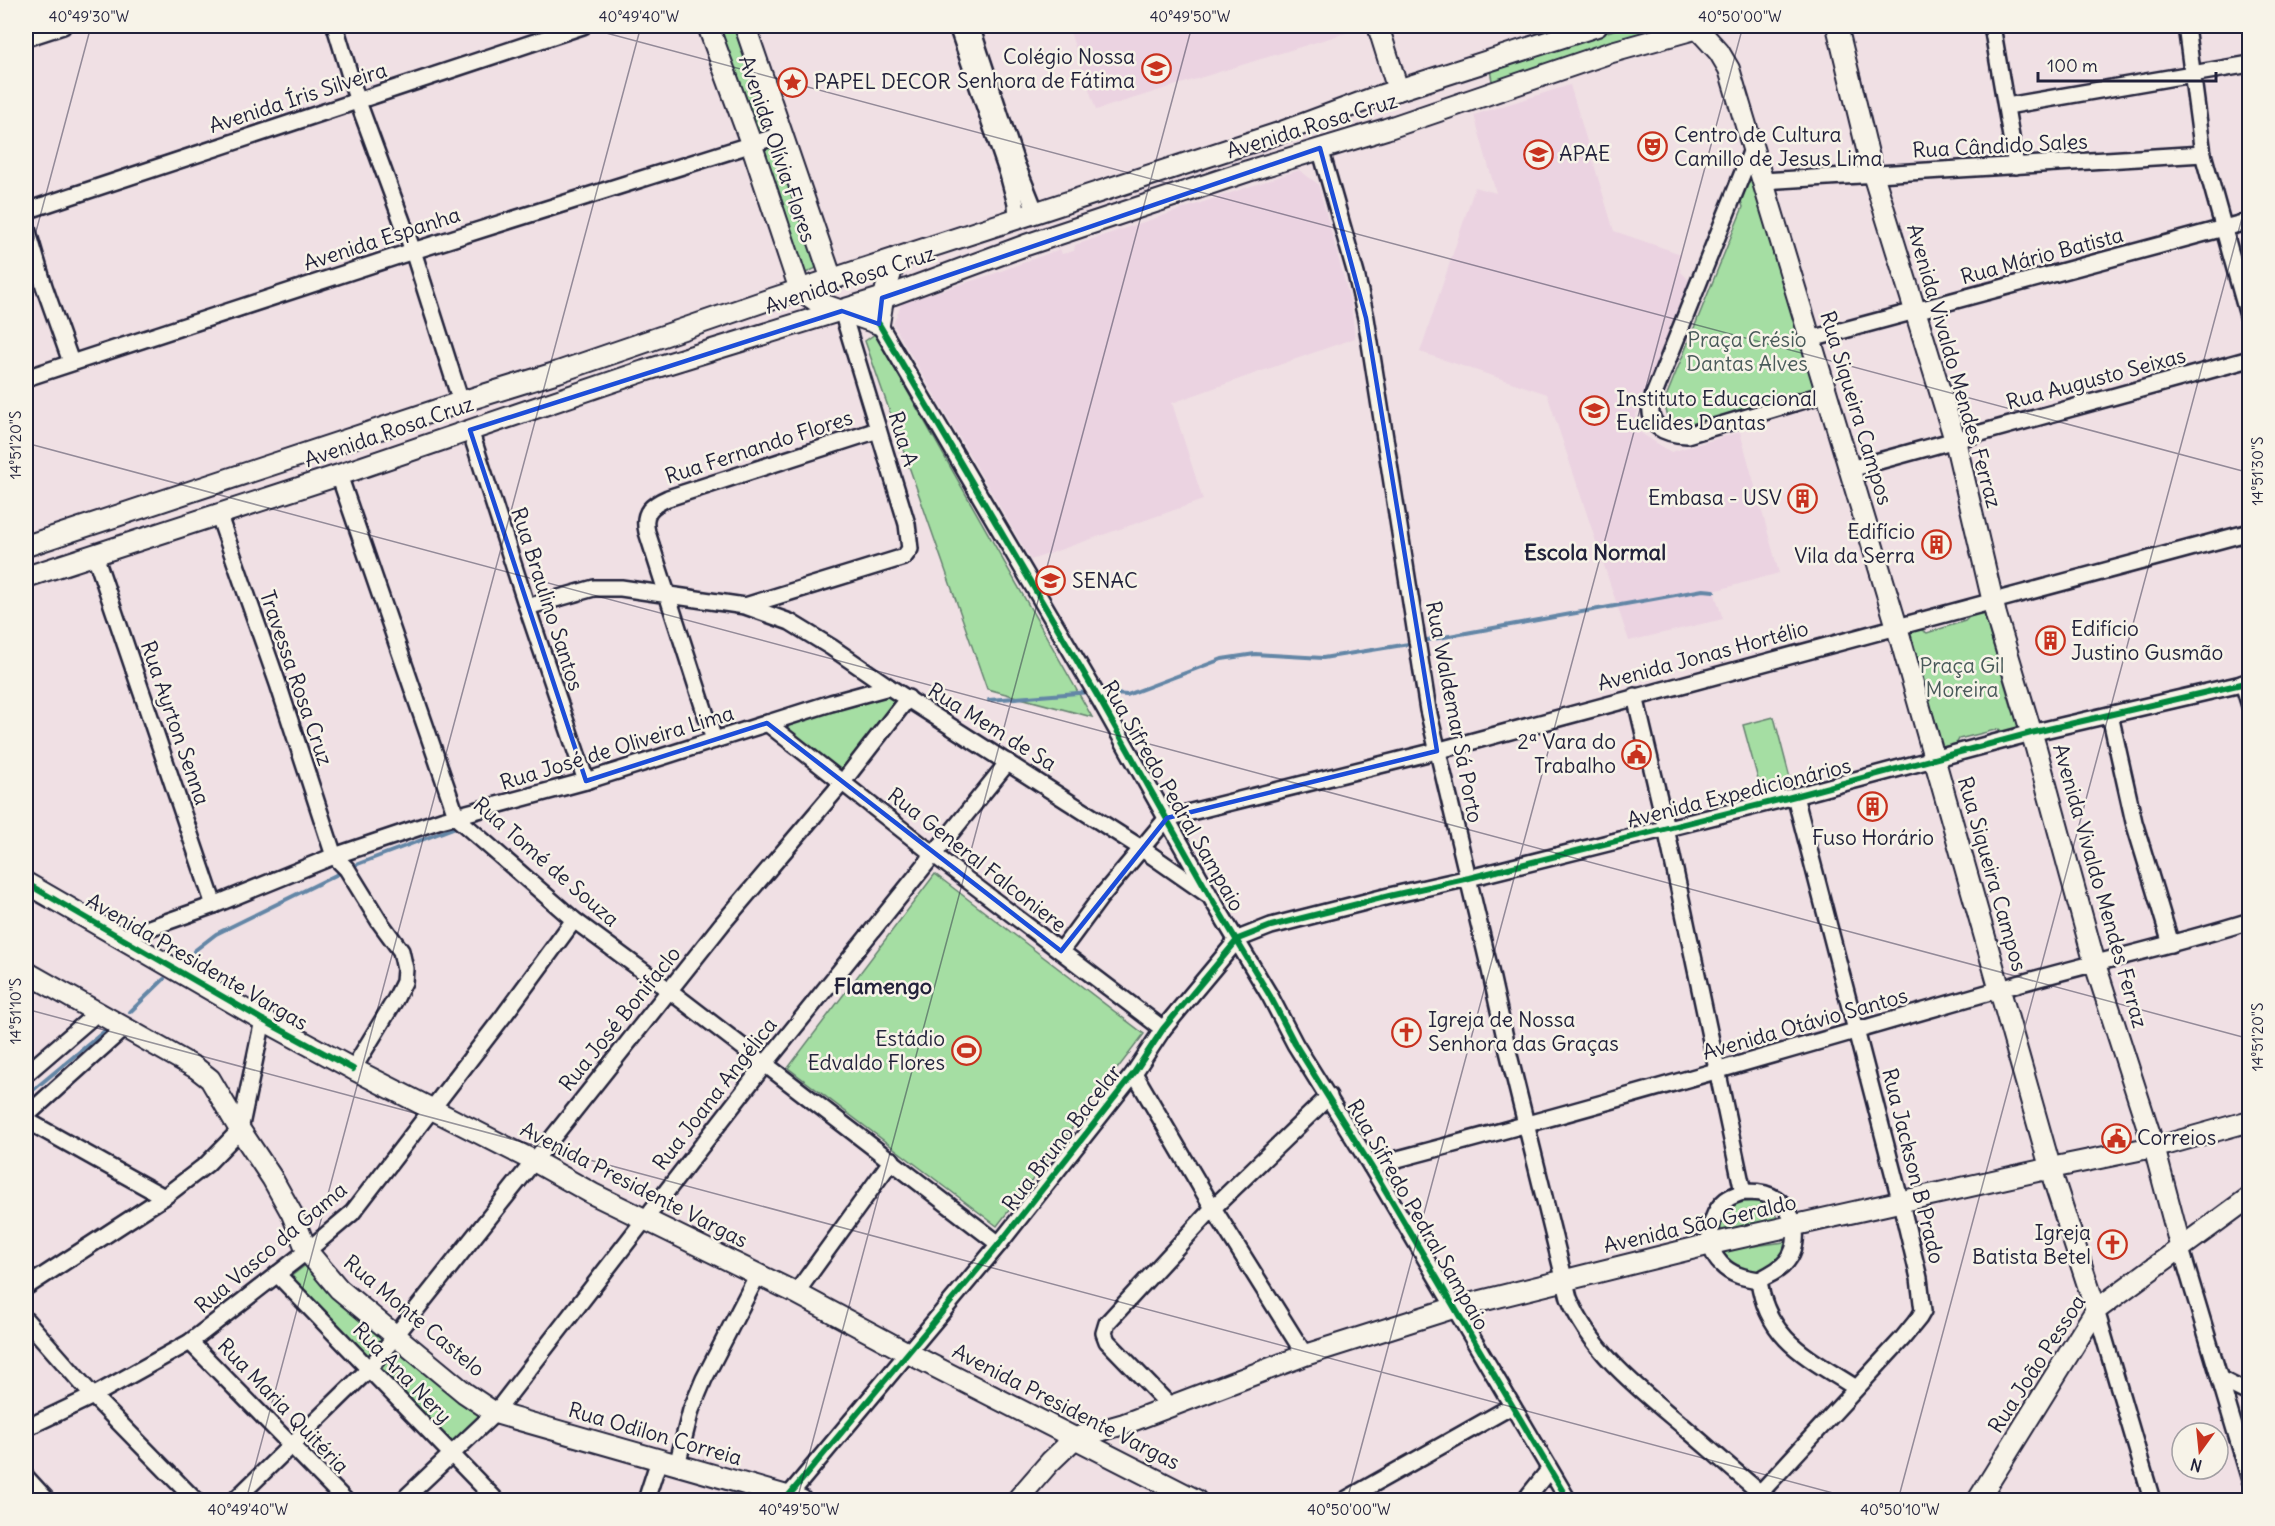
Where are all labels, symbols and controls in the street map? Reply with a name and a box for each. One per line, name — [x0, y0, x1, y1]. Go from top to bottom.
text: 40°49'30"W — [49, 7, 130, 26]
text: 40°49'40"W — [599, 7, 679, 26]
text: 40°49'50"W — [1150, 7, 1231, 26]
text: 40°50'00"W — [1698, 7, 1782, 26]
place label: Colégio Nossa Senhora de Fátima — [957, 43, 1135, 94]
scale bar — [2038, 45, 2216, 83]
street label: Avenida Olívia Flores — [733, 52, 822, 246]
school or university icon: Colégio Nossa Senhora de Fátima — [1140, 53, 1172, 85]
text: 100 m — [2047, 54, 2098, 77]
street label: Avenida Íris Silveira — [205, 56, 390, 139]
place icon: PAPEL DECOR — [777, 66, 809, 98]
place label: PAPEL DECOR — [814, 68, 951, 95]
street label: Avenida Rosa Cruz — [1223, 87, 1401, 164]
place label: Centro de Cultura Camillo de Jesus Lima — [1674, 121, 1882, 172]
street label: Rua Cândido Sales — [1912, 127, 2088, 164]
theatre icon: Centro de Cultura Camillo de Jesus Lima — [1637, 131, 1669, 163]
school or university icon: APAE — [1522, 138, 1554, 170]
place label: APAE — [1559, 140, 1610, 167]
street label: Avenida Espanha — [300, 200, 464, 277]
street label: Avenida Vivaldo Mendes Ferraz — [1901, 221, 2008, 511]
street label: Rua Mário Batista — [1957, 221, 2126, 290]
street label: Avenida Rosa Cruz — [761, 239, 938, 320]
street label: Rua Siqueira Campos — [1814, 308, 1899, 508]
park label: Praça Crésio Dantas Alves — [1686, 326, 1808, 377]
street label: Rua Augusto Seixas — [2003, 342, 2189, 415]
place label: Instituto Educacional Euclides Dantas — [1616, 385, 1817, 436]
street label: Avenida Rosa Cruz — [301, 390, 477, 473]
school or university icon: Instituto Educacional Euclides Dantas — [1579, 395, 1611, 427]
street label: Rua Fernando Flores — [662, 403, 856, 490]
street label: Rua A — [882, 408, 925, 470]
text: 14°51'20"S — [6, 411, 25, 479]
text: 14°51'30"S — [2248, 437, 2267, 505]
building icon: Embasa - USV — [1787, 482, 1819, 514]
place label: Embasa - USV — [1648, 484, 1782, 511]
street label: Rua Braulino Santos — [505, 504, 590, 694]
place label: Edifício Vila da Serra — [1794, 518, 1915, 569]
building icon: Edifício Vila da Serra — [1920, 528, 1952, 560]
district label: Escola Normal — [1524, 538, 1666, 566]
school or university icon: SENAC — [1035, 565, 1067, 597]
place label: SENAC — [1072, 567, 1138, 594]
street label: Travessa Rosa Cruz — [254, 587, 339, 769]
street label: Rua Waldemar Sá Porto — [1420, 599, 1489, 825]
street label: Avenida Jonas Hortélio — [1595, 614, 1811, 697]
place label: Edifício Justino Gusmão — [2071, 615, 2223, 666]
building icon: Edifício Justino Gusmão — [2034, 625, 2066, 657]
street label: Rua Ayrton Senna — [135, 637, 216, 808]
park label: Praça Gil Moreira — [1920, 652, 2004, 703]
street label: Rua Sifredo Pedral Sampaio — [1096, 675, 1251, 916]
street label: Rua Mem de Sa — [923, 676, 1061, 777]
street label: Rua José de Oliveira Lima — [497, 699, 737, 796]
place label: 2ª Vara do Trabalho — [1517, 728, 1616, 779]
public building icon: 2ª Vara do Trabalho — [1621, 738, 1653, 770]
street label: Avenida Vivaldo Mendes Ferraz — [2047, 741, 2154, 1031]
street label: Avenida Expedicionários — [1624, 752, 1854, 833]
street label: Rua Siqueira Campos — [1952, 773, 2033, 974]
street label: Rua General Falconiere — [882, 781, 1072, 938]
street label: Rua Tomé de Souza — [468, 791, 625, 932]
building icon: Fuso Horário — [1857, 791, 1889, 823]
place label: Fuso Horário — [1812, 824, 1934, 851]
street label: Avenida Presidente Vargas — [81, 887, 313, 1036]
street label: Rua José Bonifaclo — [553, 941, 686, 1097]
district label: Flamengo — [834, 972, 932, 1000]
text: 14°51'10"S — [6, 978, 25, 1044]
street label: Avenida Otávio Santos — [1699, 981, 1911, 1066]
text: 14°51'20"S — [2248, 1003, 2267, 1071]
place label: Igreja de Nossa Senhora das Graças — [1428, 1006, 1619, 1057]
street label: Rua Joana Angélica — [647, 1012, 783, 1176]
church icon: Igreja de Nossa Senhora das Graças — [1391, 1016, 1423, 1048]
place label: Estádio Edvaldo Flores — [807, 1025, 945, 1076]
sports icon: Estádio Edvaldo Flores — [950, 1035, 982, 1067]
street label: Rua Bruno Bacelar — [996, 1059, 1127, 1216]
street label: Rua Jackson B Prado — [1876, 1065, 1951, 1266]
street label: Rua Sifredo Pedral Sampaio — [1341, 1094, 1496, 1335]
street label: Avenida Presidente Vargas — [516, 1115, 753, 1254]
public building icon: Correios — [2100, 1122, 2132, 1154]
place label: Correios — [2137, 1124, 2216, 1151]
street label: Rua Vasco da Gama — [189, 1176, 352, 1319]
street label: Avenida São Geraldo — [1601, 1188, 1799, 1259]
place label: Igreja Batista Betel — [1972, 1219, 2091, 1270]
church icon: Igreja Batista Betel — [2096, 1229, 2128, 1261]
street label: Rua Monte Castelo — [338, 1249, 490, 1383]
street label: Rua João Pessoa — [1982, 1289, 2091, 1438]
street label: Rua Ana Nery — [347, 1316, 458, 1429]
street label: Rua Maria Quitéria — [212, 1332, 355, 1479]
street label: Avenida Presidente Vargas — [948, 1337, 1185, 1476]
street label: Rua Odilon Correia — [565, 1396, 745, 1471]
north arrow — [2170, 1421, 2230, 1481]
text: N — [2188, 1454, 2204, 1477]
text: 40°49'40"W — [208, 1500, 288, 1519]
text: 40°49'50"W — [759, 1500, 840, 1519]
text: 40°50'00"W — [1307, 1500, 1391, 1519]
text: 40°50'10"W — [1860, 1500, 1940, 1519]

